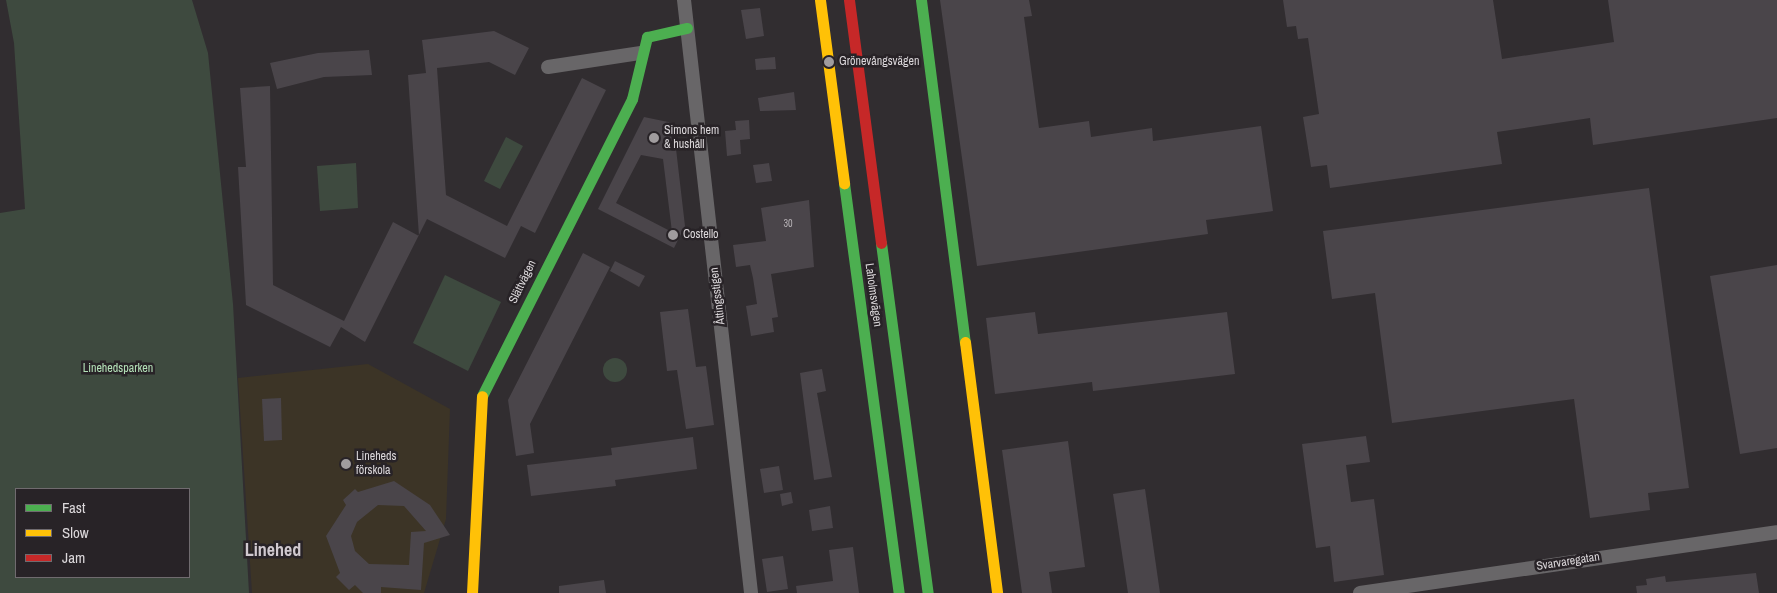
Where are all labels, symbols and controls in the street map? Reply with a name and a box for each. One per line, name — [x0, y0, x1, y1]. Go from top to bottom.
place label: Grönevångsvägen — [839, 55, 919, 69]
marker: Grönevångsvägen — [823, 56, 835, 68]
place label: Simons hem & hushåll — [664, 124, 719, 152]
marker: Simons hem & hushåll — [648, 132, 660, 144]
house number: 30 — [783, 218, 793, 230]
place label: Costello — [683, 228, 719, 242]
marker: Costello — [667, 229, 679, 241]
street label: Slättvägen — [506, 258, 540, 306]
street label: Laholmsvägen — [861, 262, 885, 328]
street label: Åttingsstigen — [707, 267, 729, 325]
park label: Linehedsparken — [83, 362, 153, 376]
place label: Lineheds förskola — [356, 450, 396, 478]
marker: Lineheds förskola — [340, 458, 352, 470]
legend — [15, 488, 190, 578]
text: Fast — [62, 497, 85, 518]
text: Slow — [62, 522, 89, 543]
district label: Linehed — [245, 539, 301, 561]
text: Jam — [62, 547, 85, 568]
street label: Svarvaregatan — [1535, 550, 1601, 574]

